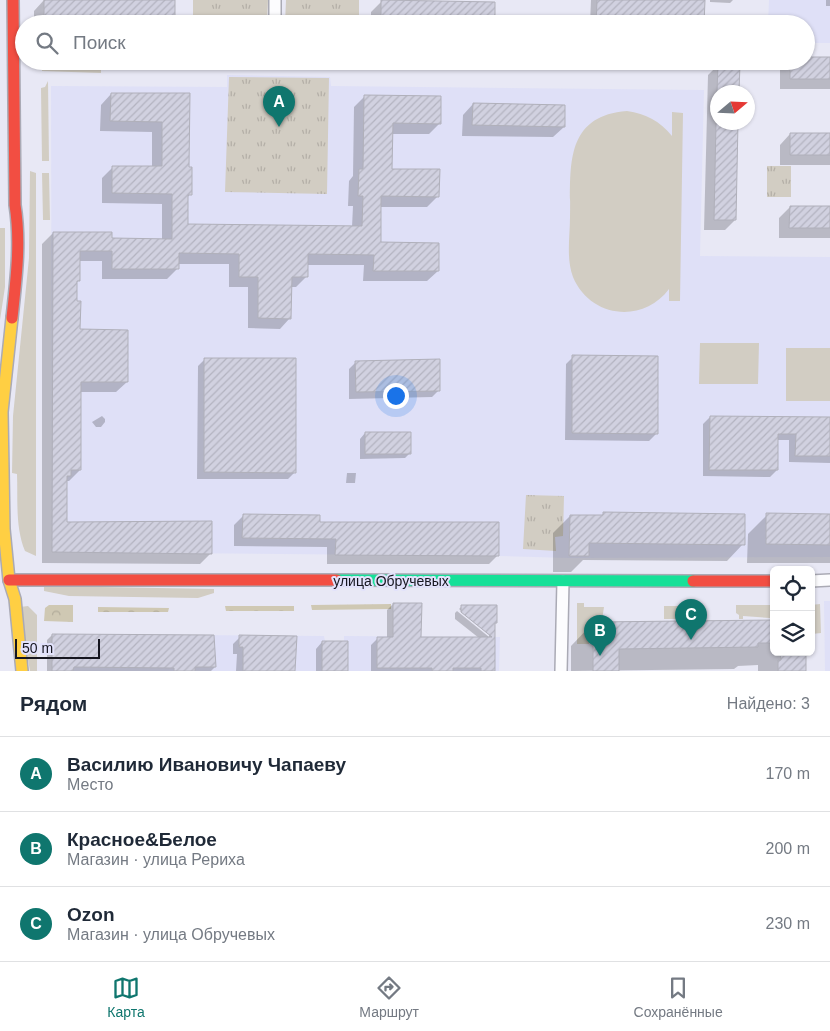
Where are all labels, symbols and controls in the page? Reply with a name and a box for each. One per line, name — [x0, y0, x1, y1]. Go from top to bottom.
search box — [15, 15, 815, 70]
icon: search — [33, 29, 61, 57]
text: Поиск — [73, 32, 126, 53]
north arrow — [710, 85, 755, 130]
pin: A — [263, 86, 295, 127]
your location — [383, 383, 409, 409]
map controls — [770, 566, 815, 656]
button: locate — [770, 566, 815, 611]
street label: улица Обручевых — [333, 573, 449, 589]
pin: C — [675, 599, 707, 640]
button: layers — [770, 611, 815, 656]
pin: B — [584, 615, 616, 656]
scale bar — [15, 636, 100, 659]
text: 50 m — [22, 640, 53, 656]
text: Рядом — [20, 692, 87, 715]
text: Найдено: 3 — [727, 695, 810, 712]
text: Василию Ивановичу Чапаеву — [67, 754, 346, 775]
text: A — [30, 765, 42, 782]
text: 170 m — [766, 765, 810, 782]
text: Место — [67, 776, 113, 793]
text: Красное&Белое — [67, 829, 217, 850]
text: B — [30, 840, 42, 857]
text: 200 m — [766, 840, 810, 857]
text: Магазин · улица Рериха — [67, 851, 245, 868]
text: Ozon — [67, 904, 115, 925]
text: C — [30, 915, 42, 932]
text: 230 m — [766, 915, 810, 932]
text: Магазин · улица Обручевых — [67, 926, 275, 943]
tab: Карта — [107, 974, 145, 1020]
tab: Маршрут — [359, 974, 419, 1020]
tab: Сохранённые — [634, 974, 723, 1020]

